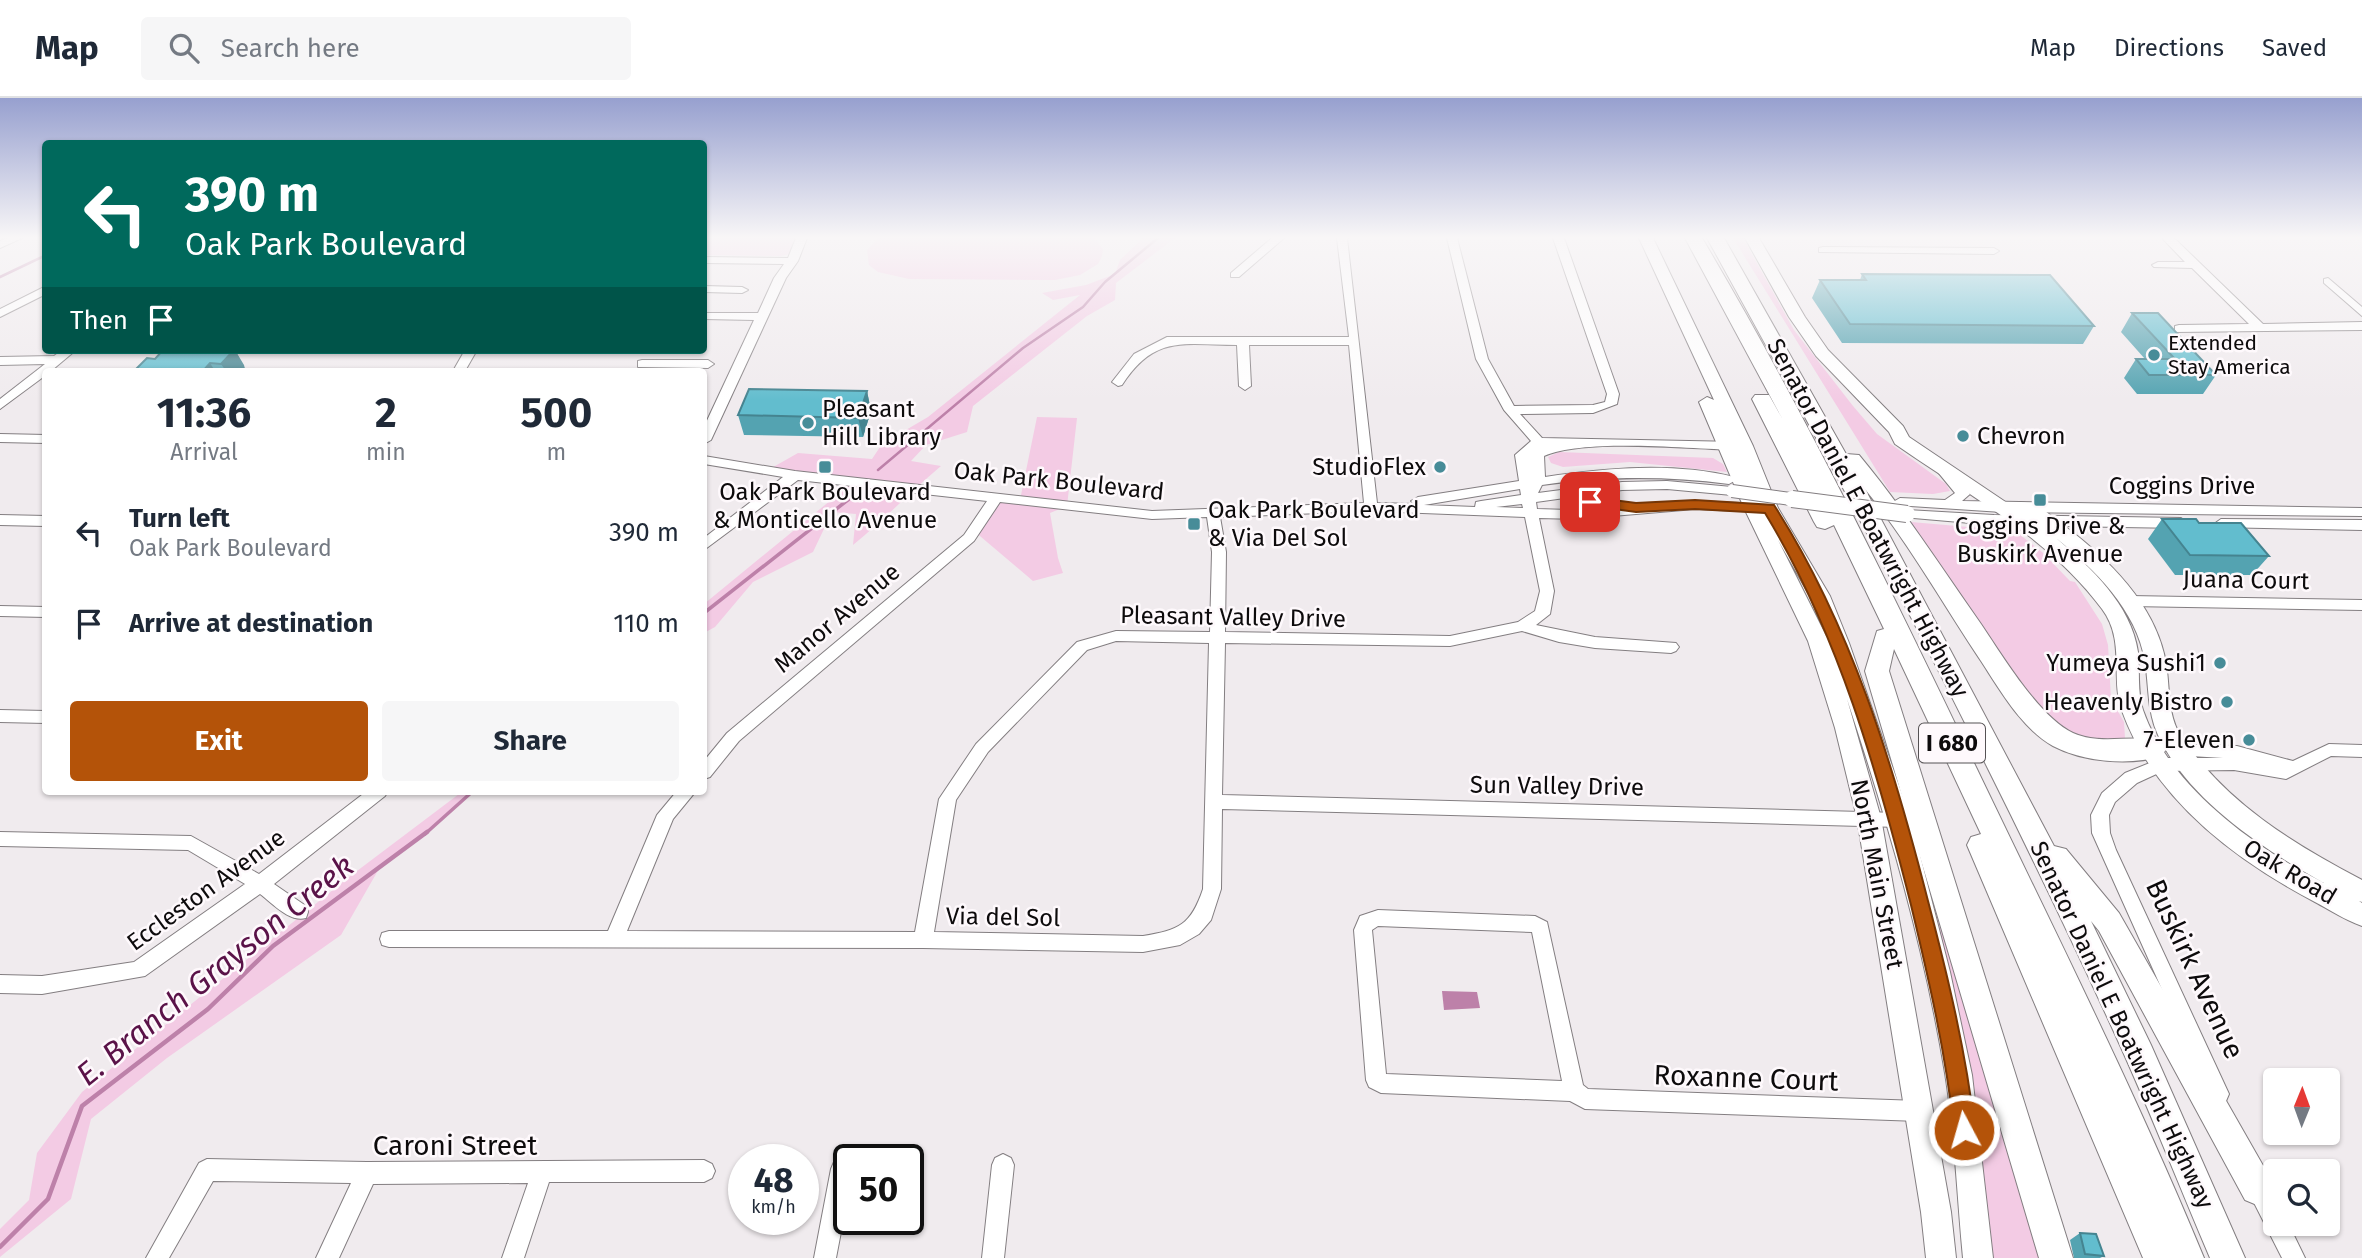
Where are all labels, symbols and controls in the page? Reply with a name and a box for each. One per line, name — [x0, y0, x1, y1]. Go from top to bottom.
search box — [141, 17, 631, 80]
text: Map — [35, 28, 99, 68]
icon: search — [165, 29, 203, 67]
text: Search here — [221, 33, 360, 64]
text: Map — [2030, 34, 2076, 62]
text: Directions — [2114, 34, 2224, 62]
text: Saved — [2262, 34, 2327, 62]
text: 390 m — [185, 165, 319, 224]
icon: left — [70, 168, 161, 259]
text: Oak Park Boulevard — [185, 225, 467, 263]
icon: arrive — [142, 301, 180, 339]
text: Then — [70, 305, 128, 336]
place label: Extended Stay America — [2168, 330, 2291, 380]
street label: Senator Daniel E Boatwright Highway — [1761, 334, 1975, 702]
marker: Extended Stay America — [2146, 347, 2162, 363]
text: 11:36 — [157, 388, 251, 438]
text: 2 — [375, 388, 397, 438]
text: 500 — [521, 388, 592, 438]
place label: Pleasant Hill Library — [822, 395, 941, 451]
marker: Pleasant Hill Library — [800, 415, 816, 431]
place label: Chevron — [1977, 422, 2066, 450]
marker: Chevron — [1955, 428, 1971, 444]
text: Arrival — [170, 438, 238, 466]
text: min — [366, 438, 406, 466]
text: m — [547, 438, 566, 466]
place label: StudioFlex — [1312, 453, 1426, 481]
street label: Oak Park Boulevard — [952, 456, 1166, 506]
marker: Oak Park Boulevard & Monticello Avenue — [817, 459, 833, 475]
marker: StudioFlex — [1432, 459, 1448, 475]
pin — [1560, 472, 1620, 532]
street label: Coggins Drive — [2109, 472, 2255, 500]
place label: Oak Park Boulevard & Monticello Avenue — [713, 478, 937, 534]
icon: arrive — [1571, 483, 1609, 521]
marker: Coggins Drive & Buskirk Avenue — [2032, 492, 2048, 508]
place label: Oak Park Boulevard & Via Del Sol — [1208, 496, 1420, 552]
text: Turn left — [129, 503, 230, 534]
place label: Coggins Drive & Buskirk Avenue — [1955, 512, 2125, 568]
icon: left — [70, 514, 108, 552]
marker: Oak Park Boulevard & Via Del Sol — [1186, 516, 1202, 532]
text: 390 m — [609, 517, 679, 548]
text: Oak Park Boulevard — [129, 534, 332, 562]
street label: Manor Avenue — [769, 557, 905, 679]
street label: Juana Court — [2182, 565, 2310, 595]
street label: Pleasant Valley Drive — [1120, 601, 1346, 633]
icon: arrive — [70, 605, 108, 643]
text: Arrive at destination — [129, 608, 373, 639]
text: 110 m — [613, 608, 679, 639]
place label: Yumeya Sushi1 — [2046, 649, 2206, 677]
marker: Yumeya Sushi1 — [2212, 655, 2228, 671]
place label: Heavenly Bistro — [2044, 688, 2213, 716]
marker: Heavenly Bistro — [2219, 694, 2235, 710]
button: Exit — [70, 701, 368, 781]
button: Share — [382, 701, 679, 781]
road number: I 680 — [1919, 723, 1985, 762]
place label: 7-Eleven — [2143, 726, 2235, 754]
marker: 7-Eleven — [2241, 732, 2257, 748]
street label: Sun Valley Drive — [1470, 770, 1644, 802]
street label: North Main Street — [1845, 777, 1909, 972]
street label: Eccleston Avenue — [122, 823, 290, 957]
street label: Oak Road — [2238, 833, 2342, 911]
street label: Senator Daniel E Boatwright Highway — [2024, 837, 2220, 1213]
water label: E. Branch Grayson Creek — [69, 846, 361, 1094]
street label: Buskirk Avenue — [2139, 874, 2251, 1064]
street label: Via del Sol — [946, 902, 1060, 932]
street label: Roxanne Court — [1653, 1058, 1840, 1098]
north arrow — [2263, 1068, 2340, 1144]
map controls — [2263, 1068, 2340, 1236]
position arrow — [1927, 1093, 2001, 1167]
street label: Caroni Street — [373, 1129, 538, 1162]
speed limit sign: 50 — [833, 1144, 924, 1235]
text: 48 — [753, 1159, 794, 1201]
button: search — [2263, 1159, 2340, 1236]
text: km/h — [751, 1196, 796, 1218]

